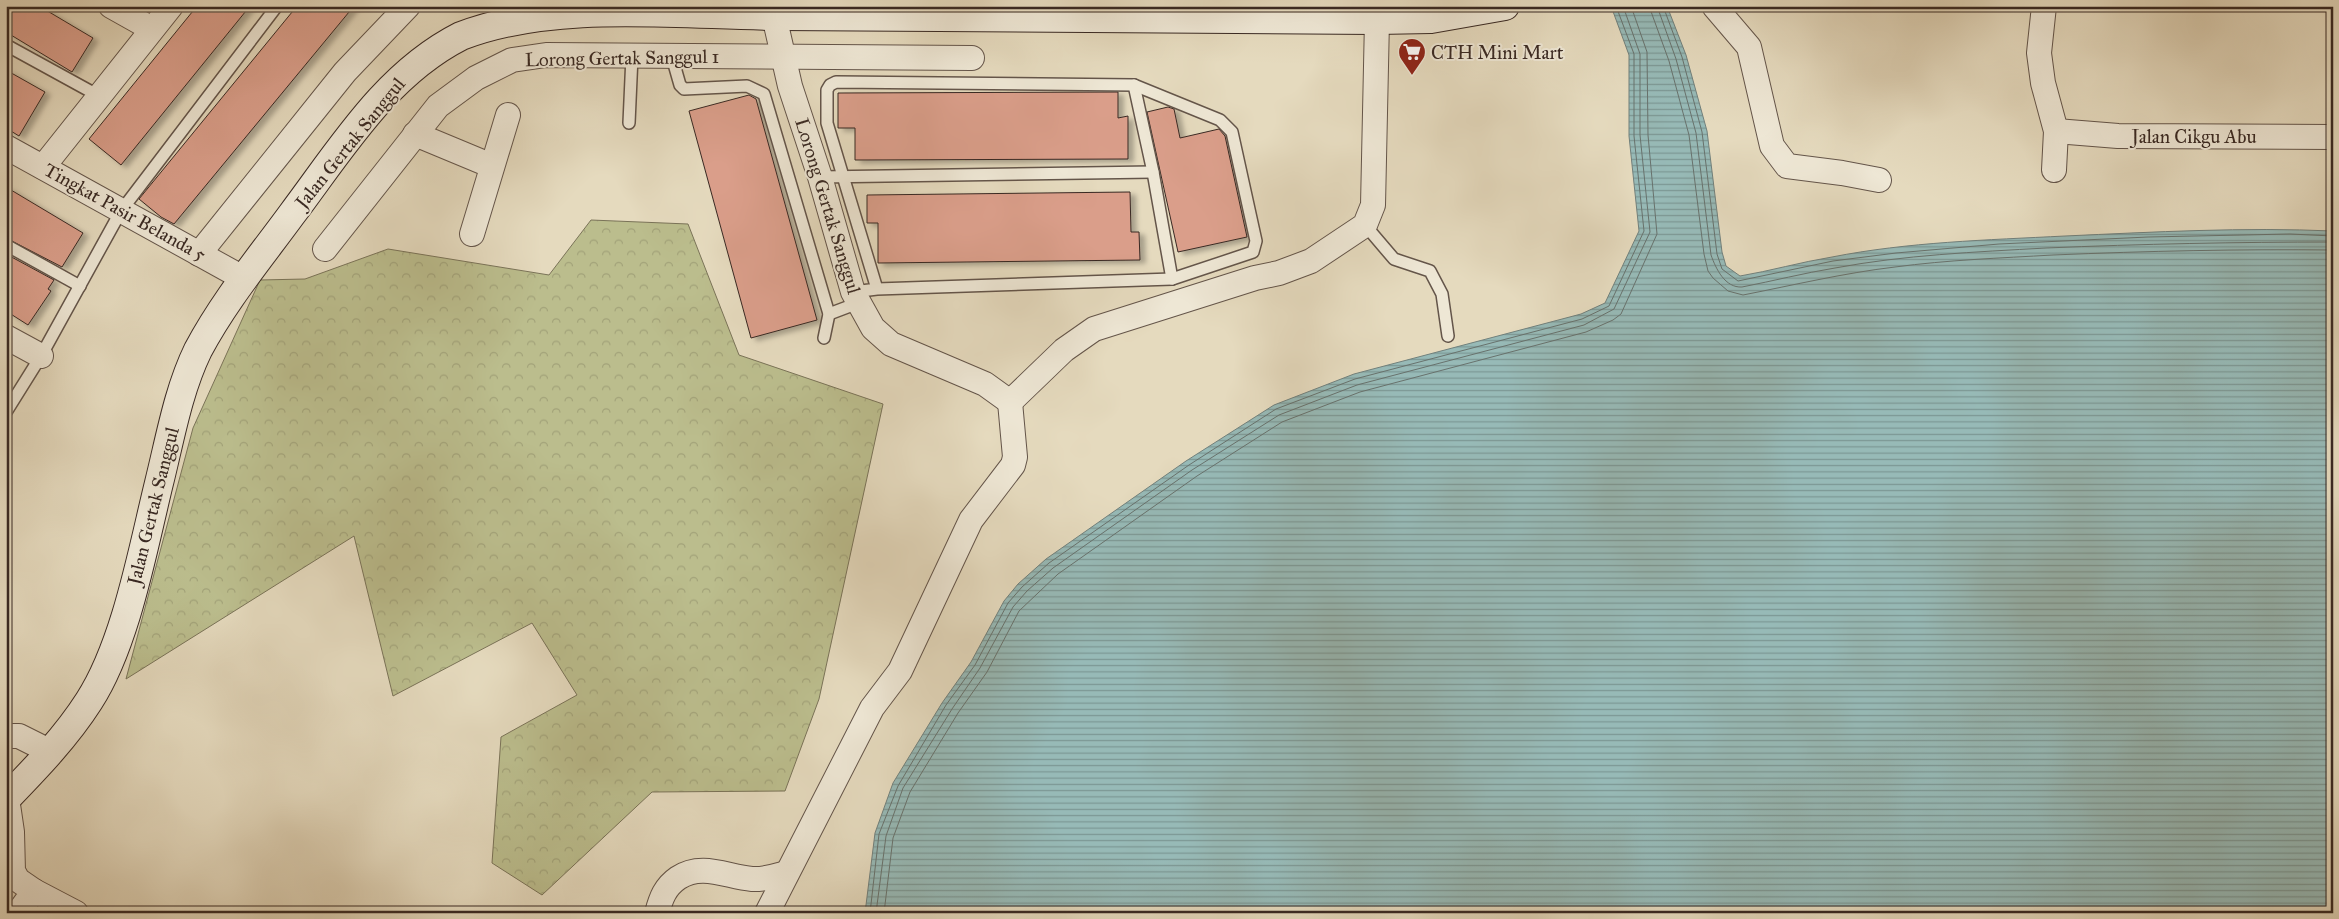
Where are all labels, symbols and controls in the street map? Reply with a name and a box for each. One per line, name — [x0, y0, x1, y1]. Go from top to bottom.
supermarket icon: CTH Mini Mart — [1397, 37, 1427, 76]
place label: CTH Mini Mart — [1431, 41, 1564, 64]
street label: Lorong Gertak Sanggul 1 — [525, 45, 719, 72]
street label: Jalan Gertak Sanggul — [289, 72, 411, 215]
street label: Lorong Gertak Sanggul — [789, 115, 866, 298]
street label: Jalan Cikgu Abu — [2129, 125, 2257, 149]
street label: Tingkat Pasir Belanda 5 — [40, 158, 210, 267]
street label: Jalan Gertak Sanggul — [122, 424, 185, 589]

